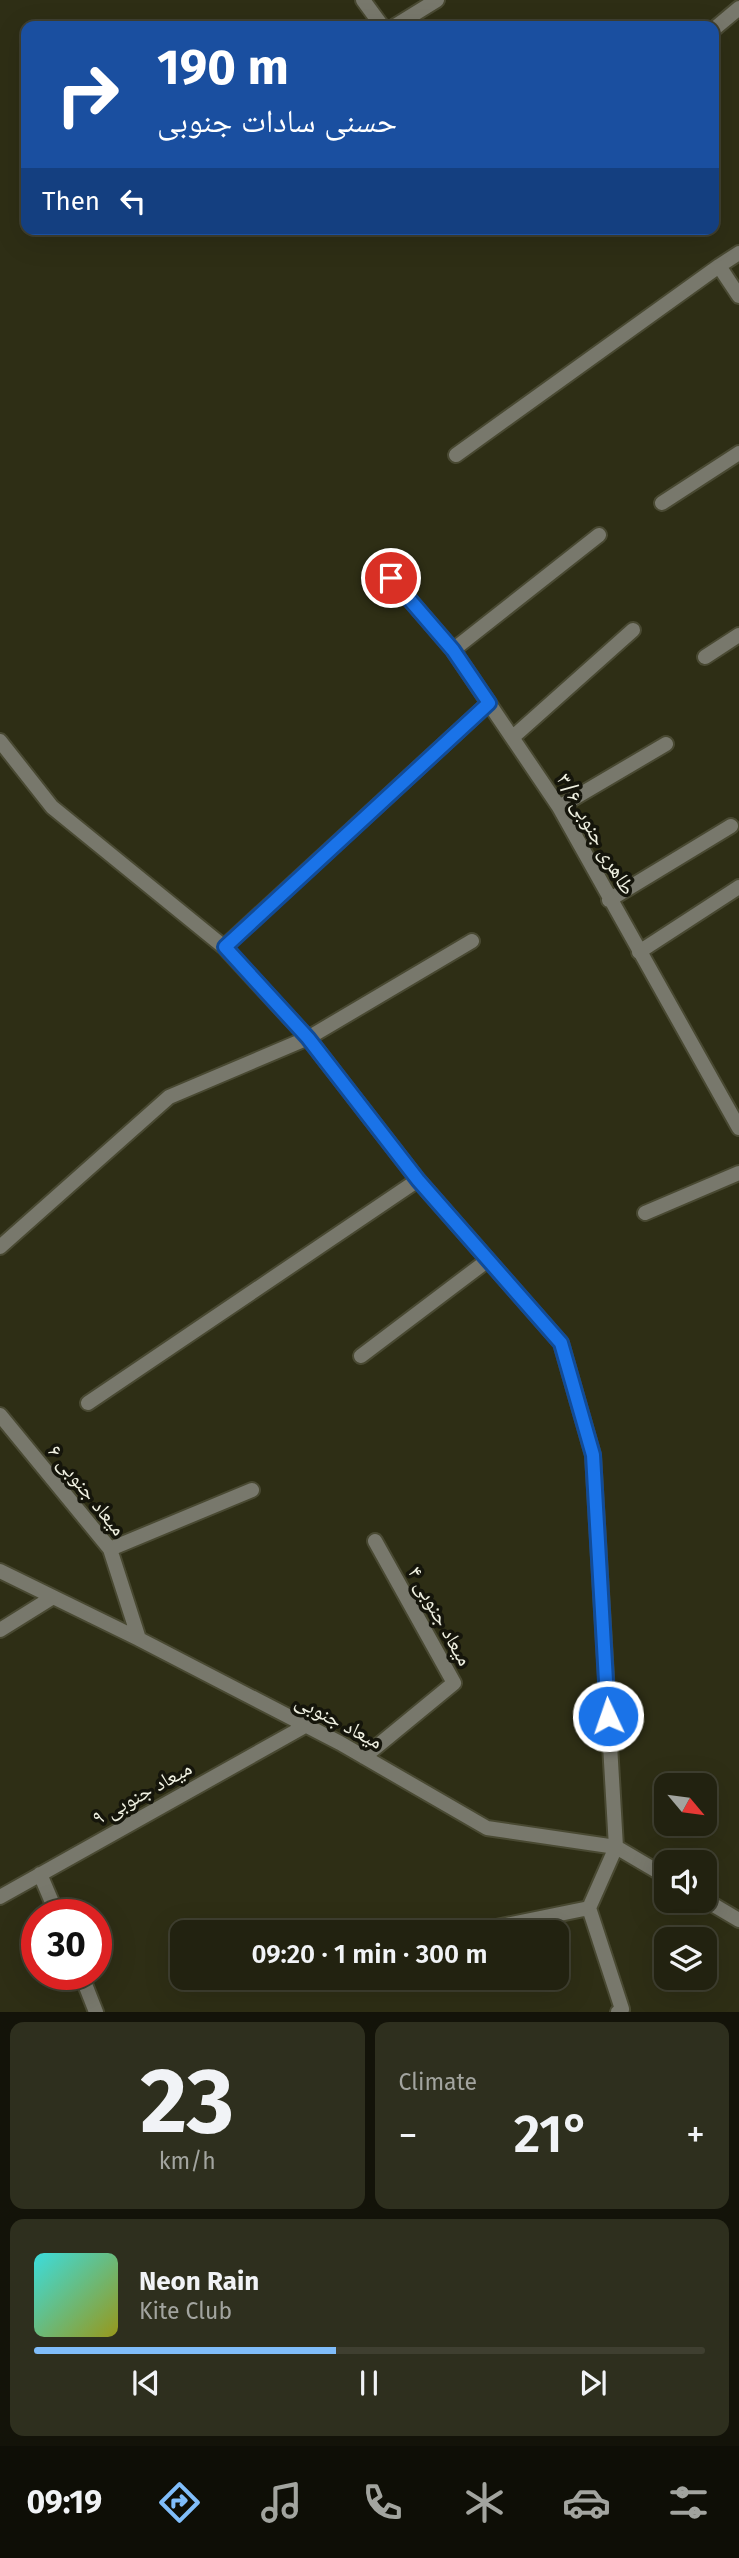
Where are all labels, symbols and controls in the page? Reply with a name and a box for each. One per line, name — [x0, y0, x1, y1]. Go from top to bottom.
text: 190 m — [157, 38, 289, 97]
icon: right — [42, 49, 133, 140]
text: حسنی سادات جنوبی — [157, 102, 397, 140]
icon: left — [114, 182, 152, 220]
text: Then — [42, 186, 100, 217]
pin — [361, 548, 421, 608]
icon: arrive — [372, 559, 410, 597]
street label: طاهری جنوبی۳/۶ — [551, 769, 641, 899]
street label: میعاد جنوبی ۶ — [42, 1439, 132, 1541]
street label: میعاد جنوبی ۴ — [402, 1562, 478, 1670]
position arrow — [571, 1679, 645, 1753]
street label: میعاد جنوبی — [291, 1687, 387, 1755]
street label: میعاد جنوبی ۹ — [88, 1755, 196, 1831]
north arrow — [654, 1773, 718, 1836]
map controls — [654, 1773, 717, 1990]
button: sound — [654, 1850, 717, 1913]
speed limit sign: 30 — [21, 1899, 112, 1990]
button: layers — [654, 1927, 717, 1990]
text: 09:20 · 1 min · 300 m — [251, 1939, 488, 1970]
text: 23 — [140, 2047, 234, 2156]
text: Climate — [399, 2068, 477, 2096]
text: 21° — [514, 2103, 590, 2166]
text: − — [399, 2112, 418, 2158]
text: + — [686, 2112, 705, 2158]
text: km/h — [159, 2147, 216, 2175]
text: Neon Rain — [139, 2266, 259, 2297]
text: Kite Club — [139, 2297, 232, 2325]
icon: previous — [127, 2364, 165, 2402]
icon: pause — [350, 2364, 388, 2402]
icon: next — [574, 2364, 612, 2402]
icon: directions — [155, 2478, 204, 2527]
icon: music — [257, 2478, 306, 2527]
icon: phone — [358, 2478, 407, 2527]
icon: climate — [460, 2478, 509, 2527]
icon: car — [562, 2478, 611, 2527]
icon: filters — [664, 2478, 713, 2527]
text: 09:19 — [26, 2483, 102, 2521]

